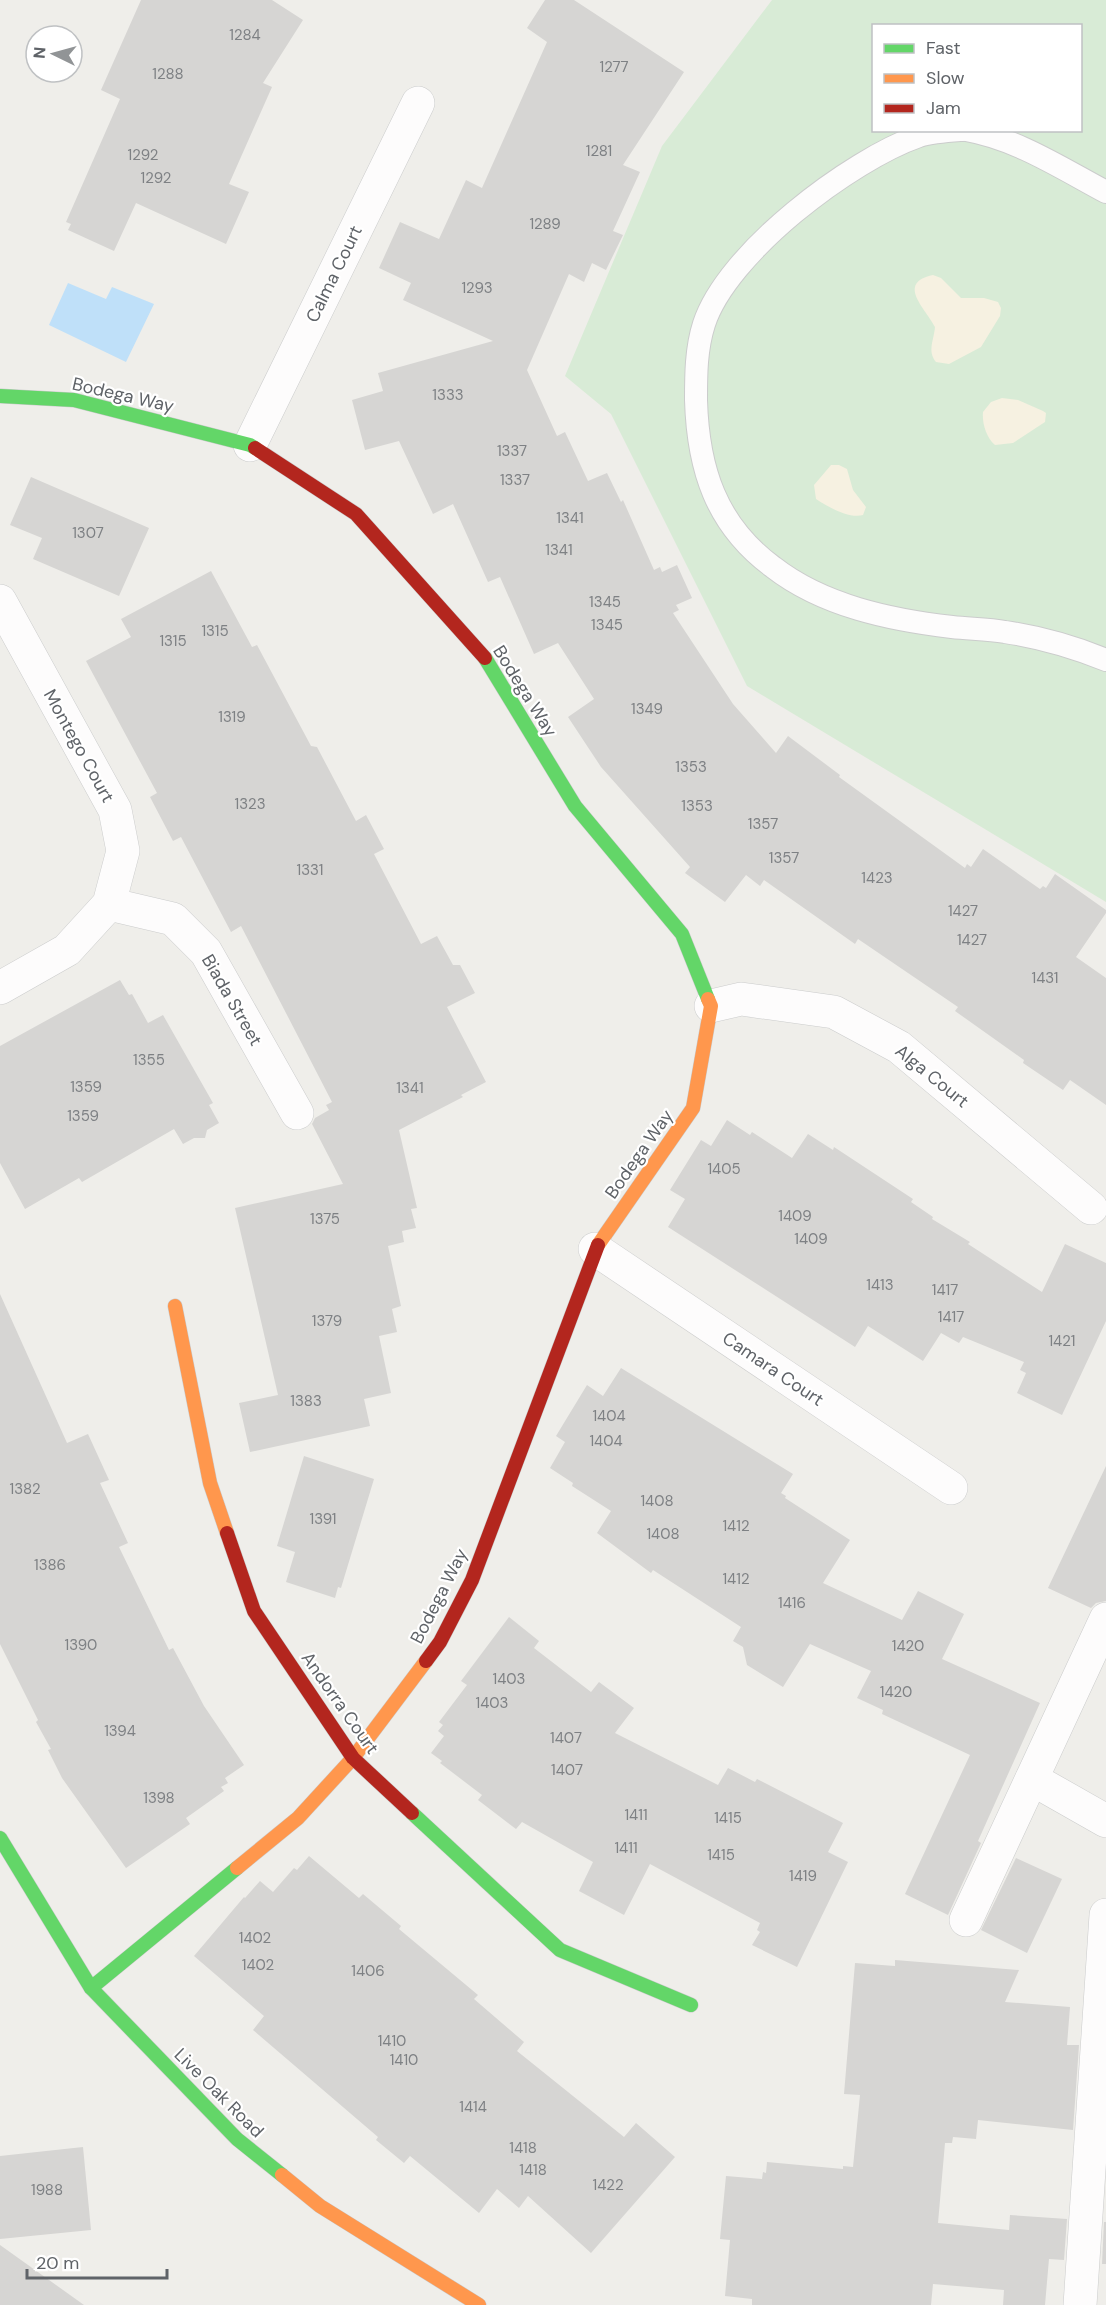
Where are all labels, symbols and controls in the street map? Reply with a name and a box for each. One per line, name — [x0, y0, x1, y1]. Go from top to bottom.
north arrow — [24, 24, 84, 84]
legend — [872, 24, 1082, 132]
house number: 1284 — [229, 25, 261, 45]
text: Fast — [926, 36, 961, 60]
text: N — [29, 46, 51, 59]
house number: 1277 — [599, 57, 629, 77]
house number: 1288 — [152, 64, 184, 84]
text: Slow — [926, 66, 965, 90]
text: Jam — [926, 96, 961, 120]
house number: 1281 — [586, 141, 612, 161]
house number: 1292 — [128, 145, 158, 165]
house number: 1292 — [141, 168, 171, 188]
house number: 1289 — [529, 214, 561, 234]
street label: Calma Court — [300, 222, 368, 326]
house number: 1293 — [461, 278, 493, 298]
street label: Bodega Way — [70, 372, 176, 418]
house number: 1333 — [432, 385, 464, 405]
house number: 1337 — [497, 441, 527, 461]
house number: 1337 — [500, 470, 530, 490]
house number: 1341 — [556, 508, 584, 528]
house number: 1307 — [72, 523, 104, 543]
house number: 1341 — [545, 540, 573, 560]
house number: 1345 — [589, 592, 621, 612]
house number: 1345 — [591, 615, 623, 635]
house number: 1315 — [201, 621, 229, 641]
house number: 1315 — [159, 631, 187, 651]
street label: Bodega Way — [487, 641, 563, 741]
street label: Montego Court — [38, 685, 120, 807]
house number: 1349 — [631, 699, 663, 719]
house number: 1319 — [218, 707, 246, 727]
house number: 1353 — [675, 757, 707, 777]
house number: 1323 — [234, 794, 266, 814]
house number: 1353 — [681, 796, 713, 816]
house number: 1357 — [748, 814, 778, 834]
house number: 1357 — [769, 848, 799, 868]
house number: 1331 — [297, 860, 323, 880]
house number: 1423 — [861, 868, 893, 888]
house number: 1427 — [948, 901, 978, 921]
house number: 1427 — [957, 930, 987, 950]
street label: Biada Street — [196, 950, 268, 1050]
house number: 1431 — [1031, 968, 1059, 988]
street label: Alga Court — [890, 1039, 974, 1113]
house number: 1355 — [133, 1050, 165, 1070]
house number: 1359 — [70, 1077, 102, 1097]
house number: 1341 — [396, 1078, 424, 1098]
street label: Bodega Way — [599, 1105, 679, 1203]
house number: 1359 — [67, 1106, 99, 1126]
house number: 1405 — [707, 1159, 741, 1179]
house number: 1409 — [778, 1206, 812, 1226]
house number: 1375 — [310, 1209, 340, 1229]
house number: 1409 — [794, 1229, 828, 1249]
house number: 1413 — [866, 1275, 894, 1295]
house number: 1417 — [932, 1280, 958, 1300]
house number: 1417 — [938, 1307, 964, 1327]
house number: 1379 — [312, 1311, 342, 1331]
street label: Camara Court — [718, 1326, 828, 1412]
house number: 1421 — [1048, 1331, 1076, 1351]
house number: 1383 — [290, 1391, 322, 1411]
house number: 1404 — [592, 1406, 626, 1426]
house number: 1404 — [589, 1431, 623, 1451]
house number: 1382 — [9, 1479, 41, 1499]
house number: 1408 — [640, 1491, 674, 1511]
house number: 1391 — [310, 1509, 336, 1529]
house number: 1412 — [722, 1516, 750, 1536]
house number: 1408 — [646, 1524, 680, 1544]
street label: Bodega Way — [405, 1544, 473, 1648]
house number: 1386 — [34, 1555, 66, 1575]
house number: 1412 — [722, 1569, 750, 1589]
house number: 1416 — [778, 1593, 806, 1613]
house number: 1390 — [65, 1635, 97, 1655]
house number: 1420 — [892, 1636, 924, 1656]
street label: Andorra Court — [296, 1647, 384, 1759]
house number: 1403 — [493, 1669, 525, 1689]
house number: 1420 — [880, 1682, 912, 1702]
house number: 1403 — [476, 1693, 508, 1713]
house number: 1394 — [104, 1721, 136, 1741]
house number: 1407 — [550, 1728, 582, 1748]
house number: 1407 — [551, 1760, 583, 1780]
house number: 1398 — [143, 1788, 175, 1808]
house number: 1411 — [624, 1805, 648, 1825]
house number: 1415 — [714, 1808, 742, 1828]
house number: 1411 — [614, 1838, 638, 1858]
house number: 1415 — [707, 1845, 735, 1865]
house number: 1419 — [789, 1866, 817, 1886]
house number: 1402 — [239, 1928, 271, 1948]
house number: 1402 — [242, 1955, 274, 1975]
house number: 1406 — [351, 1961, 385, 1981]
house number: 1410 — [378, 2031, 406, 2051]
street label: Live Oak Road — [169, 2043, 269, 2143]
house number: 1410 — [390, 2050, 418, 2070]
house number: 1414 — [459, 2097, 487, 2117]
house number: 1418 — [509, 2138, 537, 2158]
house number: 1418 — [519, 2160, 547, 2180]
house number: 1422 — [592, 2175, 624, 2195]
house number: 1988 — [31, 2180, 63, 2200]
scale bar — [27, 2242, 166, 2280]
text: 20 m — [36, 2251, 79, 2275]

